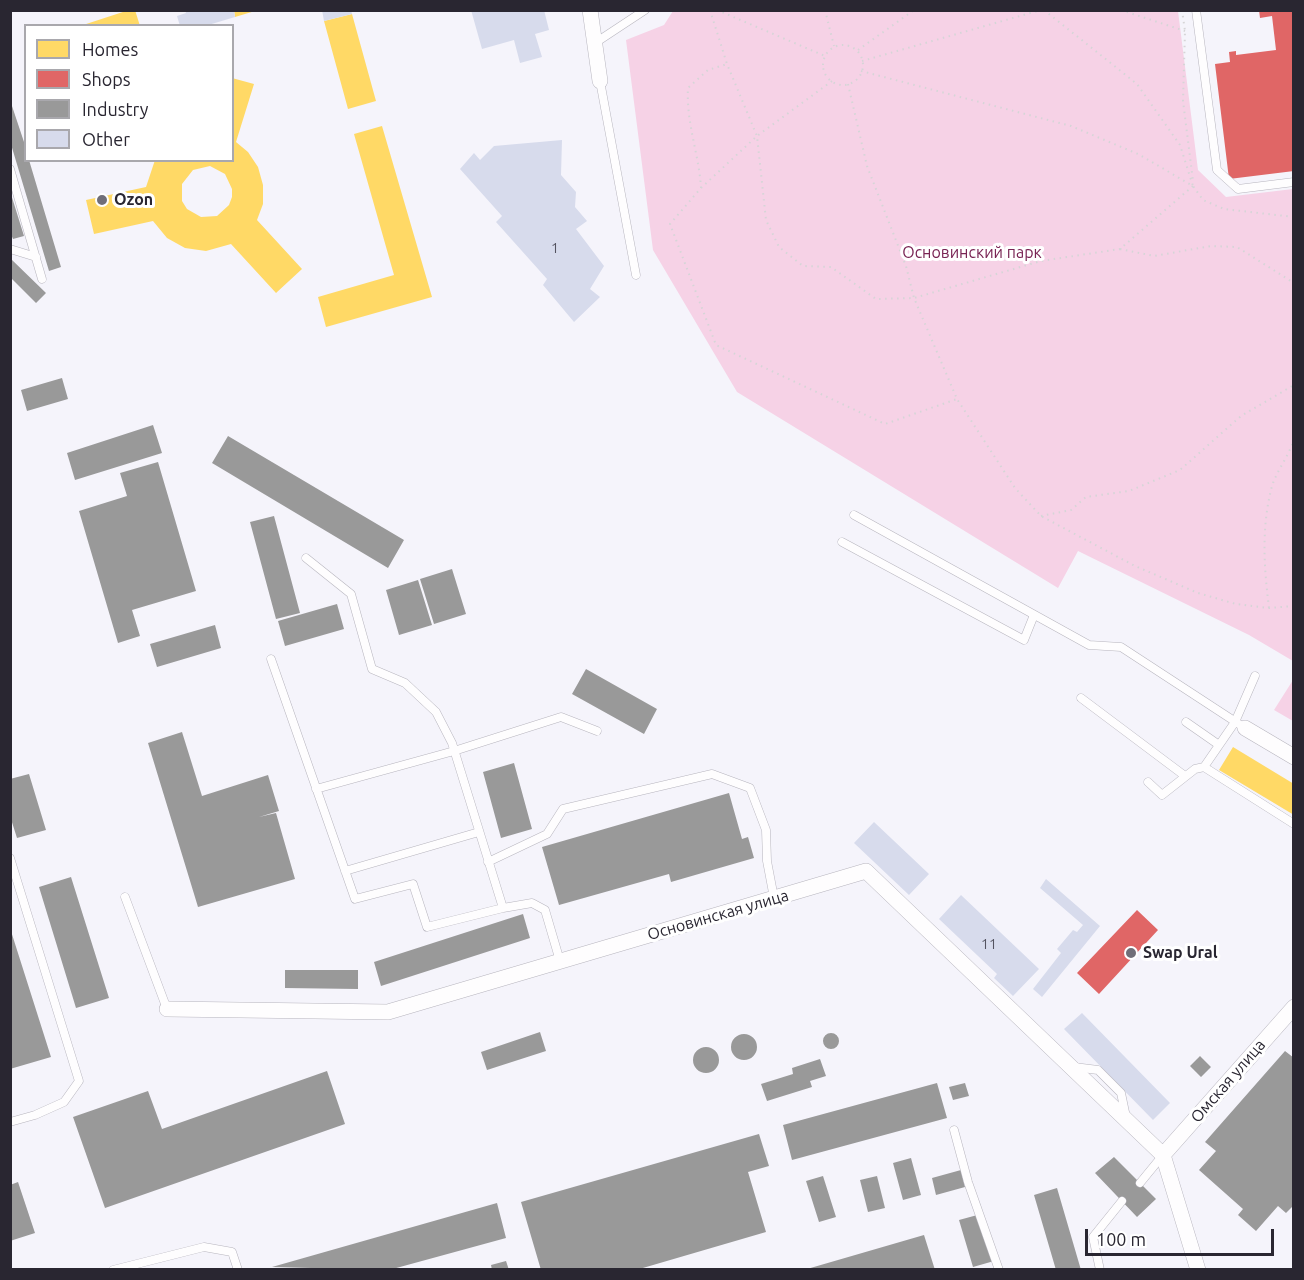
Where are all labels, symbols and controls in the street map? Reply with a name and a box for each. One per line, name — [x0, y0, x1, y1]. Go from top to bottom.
legend — [24, 24, 234, 162]
text: Homes — [82, 39, 138, 59]
text: Shops — [82, 69, 131, 89]
text: Industry — [82, 99, 148, 119]
text: Other — [82, 129, 130, 149]
place label: Ozon — [114, 190, 153, 210]
marker: Ozon — [95, 193, 109, 207]
house number: 1 — [551, 240, 559, 256]
park label: Основинский парк — [902, 243, 1042, 263]
street label: Основинская улица — [645, 886, 791, 944]
house number: 11 — [981, 936, 997, 952]
place label: Swap Ural — [1143, 943, 1218, 963]
marker: Swap Ural — [1124, 946, 1138, 960]
street label: Омская улица — [1187, 1035, 1269, 1127]
scale bar — [1088, 1217, 1277, 1255]
text: 100 m — [1096, 1229, 1146, 1249]

